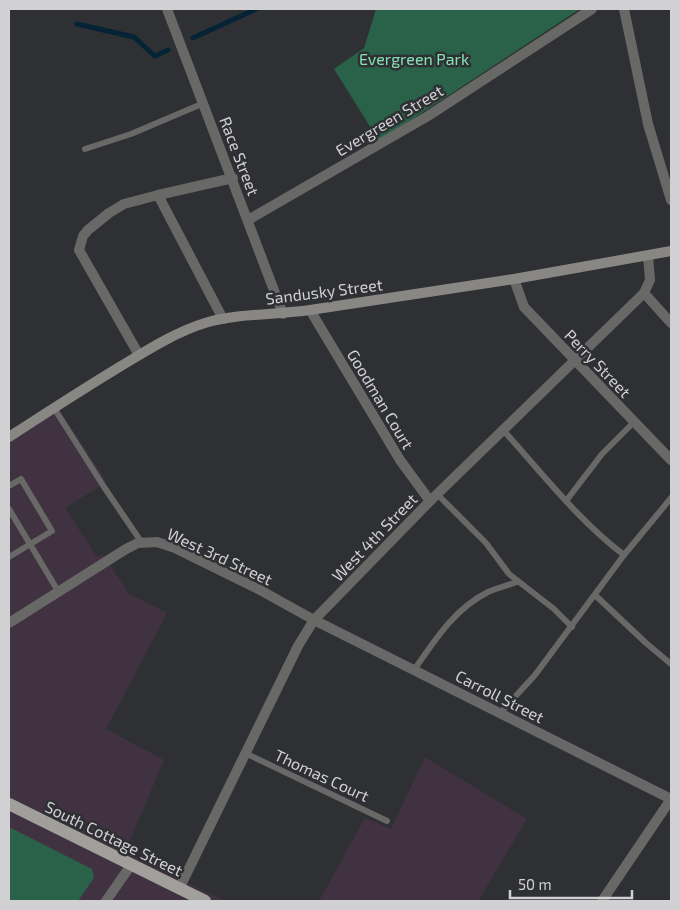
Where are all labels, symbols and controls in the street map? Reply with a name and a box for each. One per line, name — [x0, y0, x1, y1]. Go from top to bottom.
park label: Evergreen Park — [359, 49, 469, 68]
street label: Evergreen Street — [332, 80, 446, 160]
street label: Race Street — [216, 114, 264, 198]
street label: Sandusky Street — [264, 274, 384, 308]
street label: Perry Street — [561, 325, 635, 401]
street label: Goodman Court — [344, 346, 418, 452]
street label: West 4th Street — [327, 489, 421, 585]
street label: West 3rd Street — [164, 523, 276, 589]
street label: Carroll Street — [453, 666, 547, 726]
street label: Thomas Court — [272, 745, 372, 805]
street label: South Cottage Street — [42, 796, 186, 880]
scale bar — [510, 868, 632, 900]
text: 50 m — [518, 875, 552, 893]

